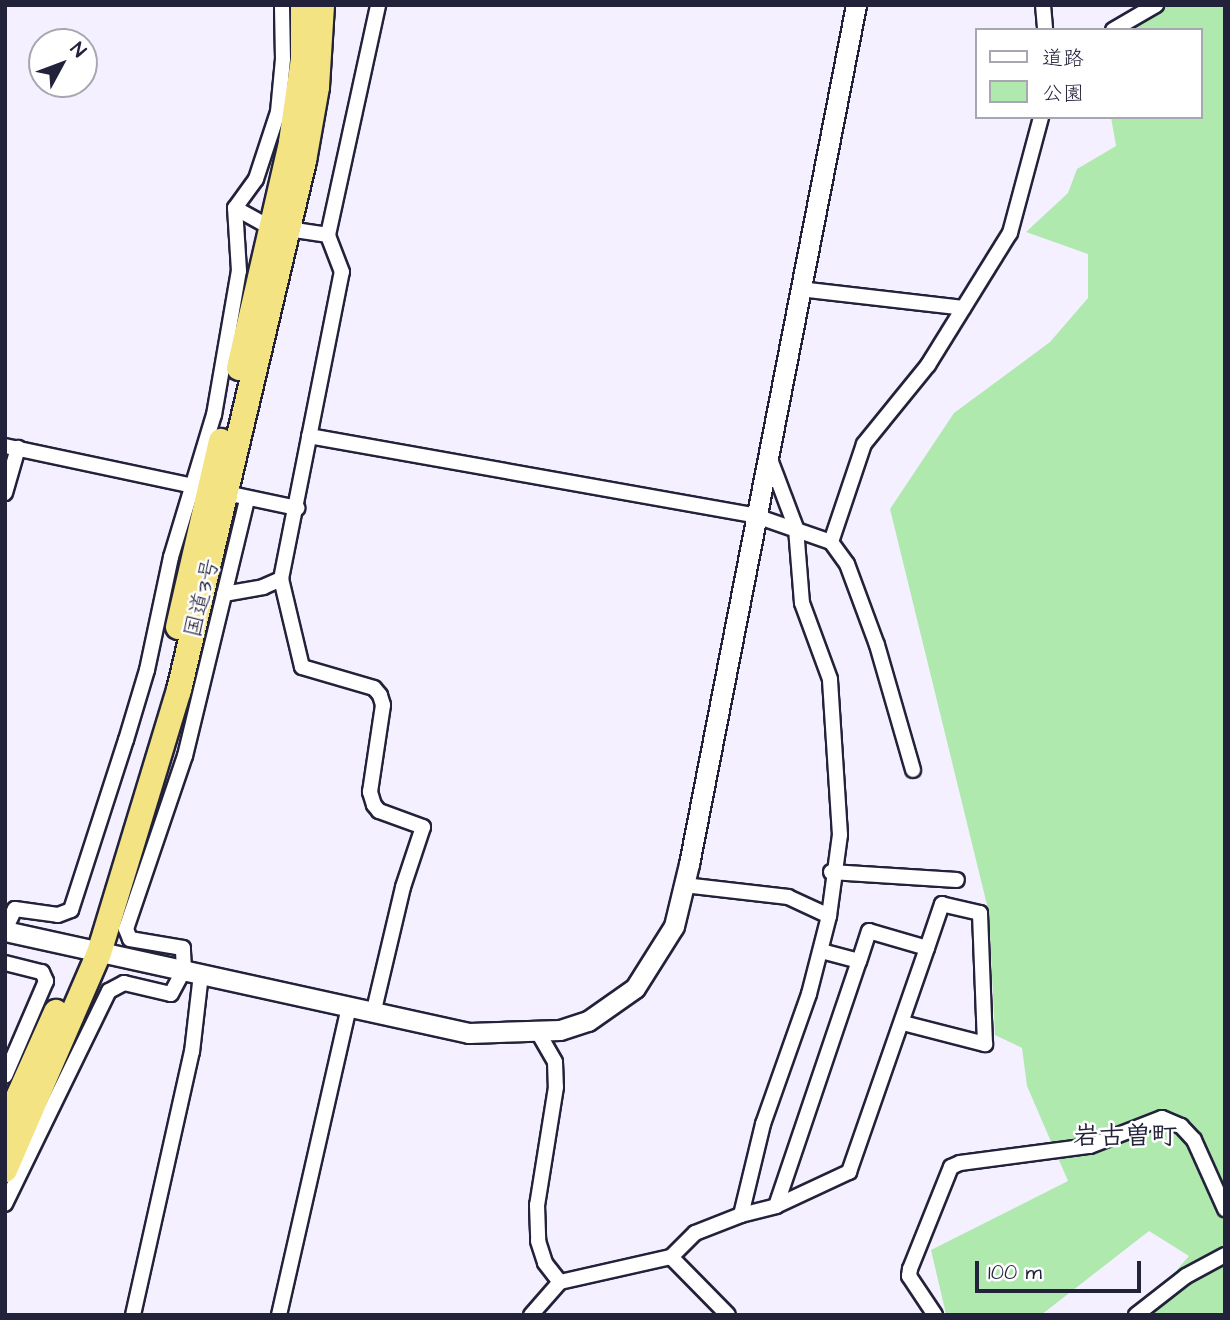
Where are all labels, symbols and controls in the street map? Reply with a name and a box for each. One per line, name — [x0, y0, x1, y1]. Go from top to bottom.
north arrow — [28, 28, 98, 98]
legend — [974, 28, 1202, 119]
text: N — [64, 37, 92, 64]
text: 道路 — [1042, 44, 1084, 73]
text: 公園 — [1042, 79, 1084, 108]
street label: 国道3号 — [179, 556, 225, 640]
district label: 岩古曽町 — [1073, 1121, 1177, 1153]
scale bar — [978, 1246, 1144, 1290]
text: 100 m — [988, 1258, 1042, 1287]

